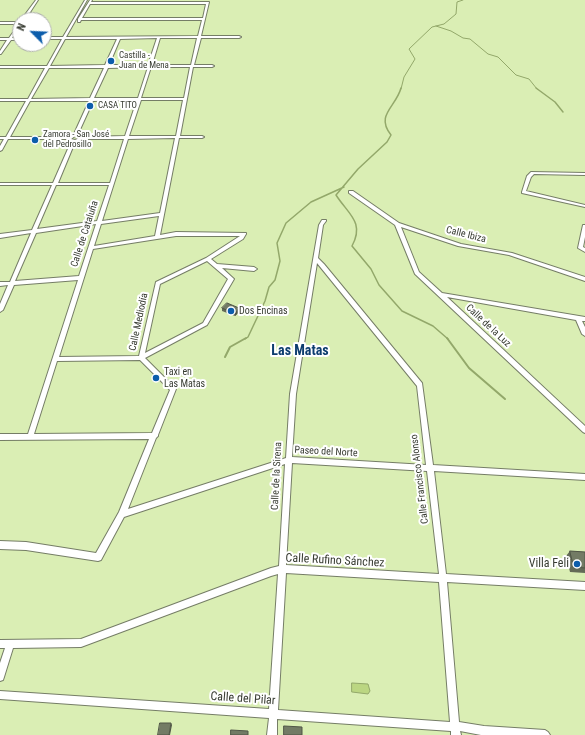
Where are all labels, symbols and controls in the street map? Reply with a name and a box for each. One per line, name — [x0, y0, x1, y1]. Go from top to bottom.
north arrow — [12, 12, 52, 52]
text: N — [14, 22, 29, 33]
place label: Castilla - Juan de Mena — [119, 51, 169, 72]
marker: Castilla - Juan de Mena — [106, 56, 116, 66]
marker: CASA TITO — [85, 101, 95, 111]
place label: CASA TITO — [98, 101, 137, 111]
place label: Zamora - San José del Pedrosillo — [43, 130, 109, 151]
marker: Zamora - San José del Pedrosillo — [30, 135, 40, 145]
street label: Calle de Cataluña — [69, 199, 101, 269]
street label: Calle Ibiza — [445, 224, 487, 246]
street label: Calle Mediodía — [127, 292, 151, 352]
street label: Calle de la Luz — [463, 302, 513, 350]
place label: Dos Encinas — [239, 305, 288, 317]
marker: Dos Encinas — [226, 306, 236, 316]
district label: Las Matas — [271, 343, 329, 359]
place label: Taxi en Las Matas — [164, 366, 205, 390]
marker: Taxi en Las Matas — [151, 373, 161, 383]
street label: Calle Francisco Alonso — [409, 434, 431, 524]
street label: Calle de la Sirena — [269, 442, 285, 510]
street label: Paseo del Norte — [294, 444, 358, 460]
street label: Calle Rufino Sánchez — [285, 551, 385, 571]
place label: Villa Feli — [529, 557, 569, 571]
marker: Villa Feli — [572, 559, 582, 569]
street label: Calle del Pilar — [210, 690, 276, 708]

